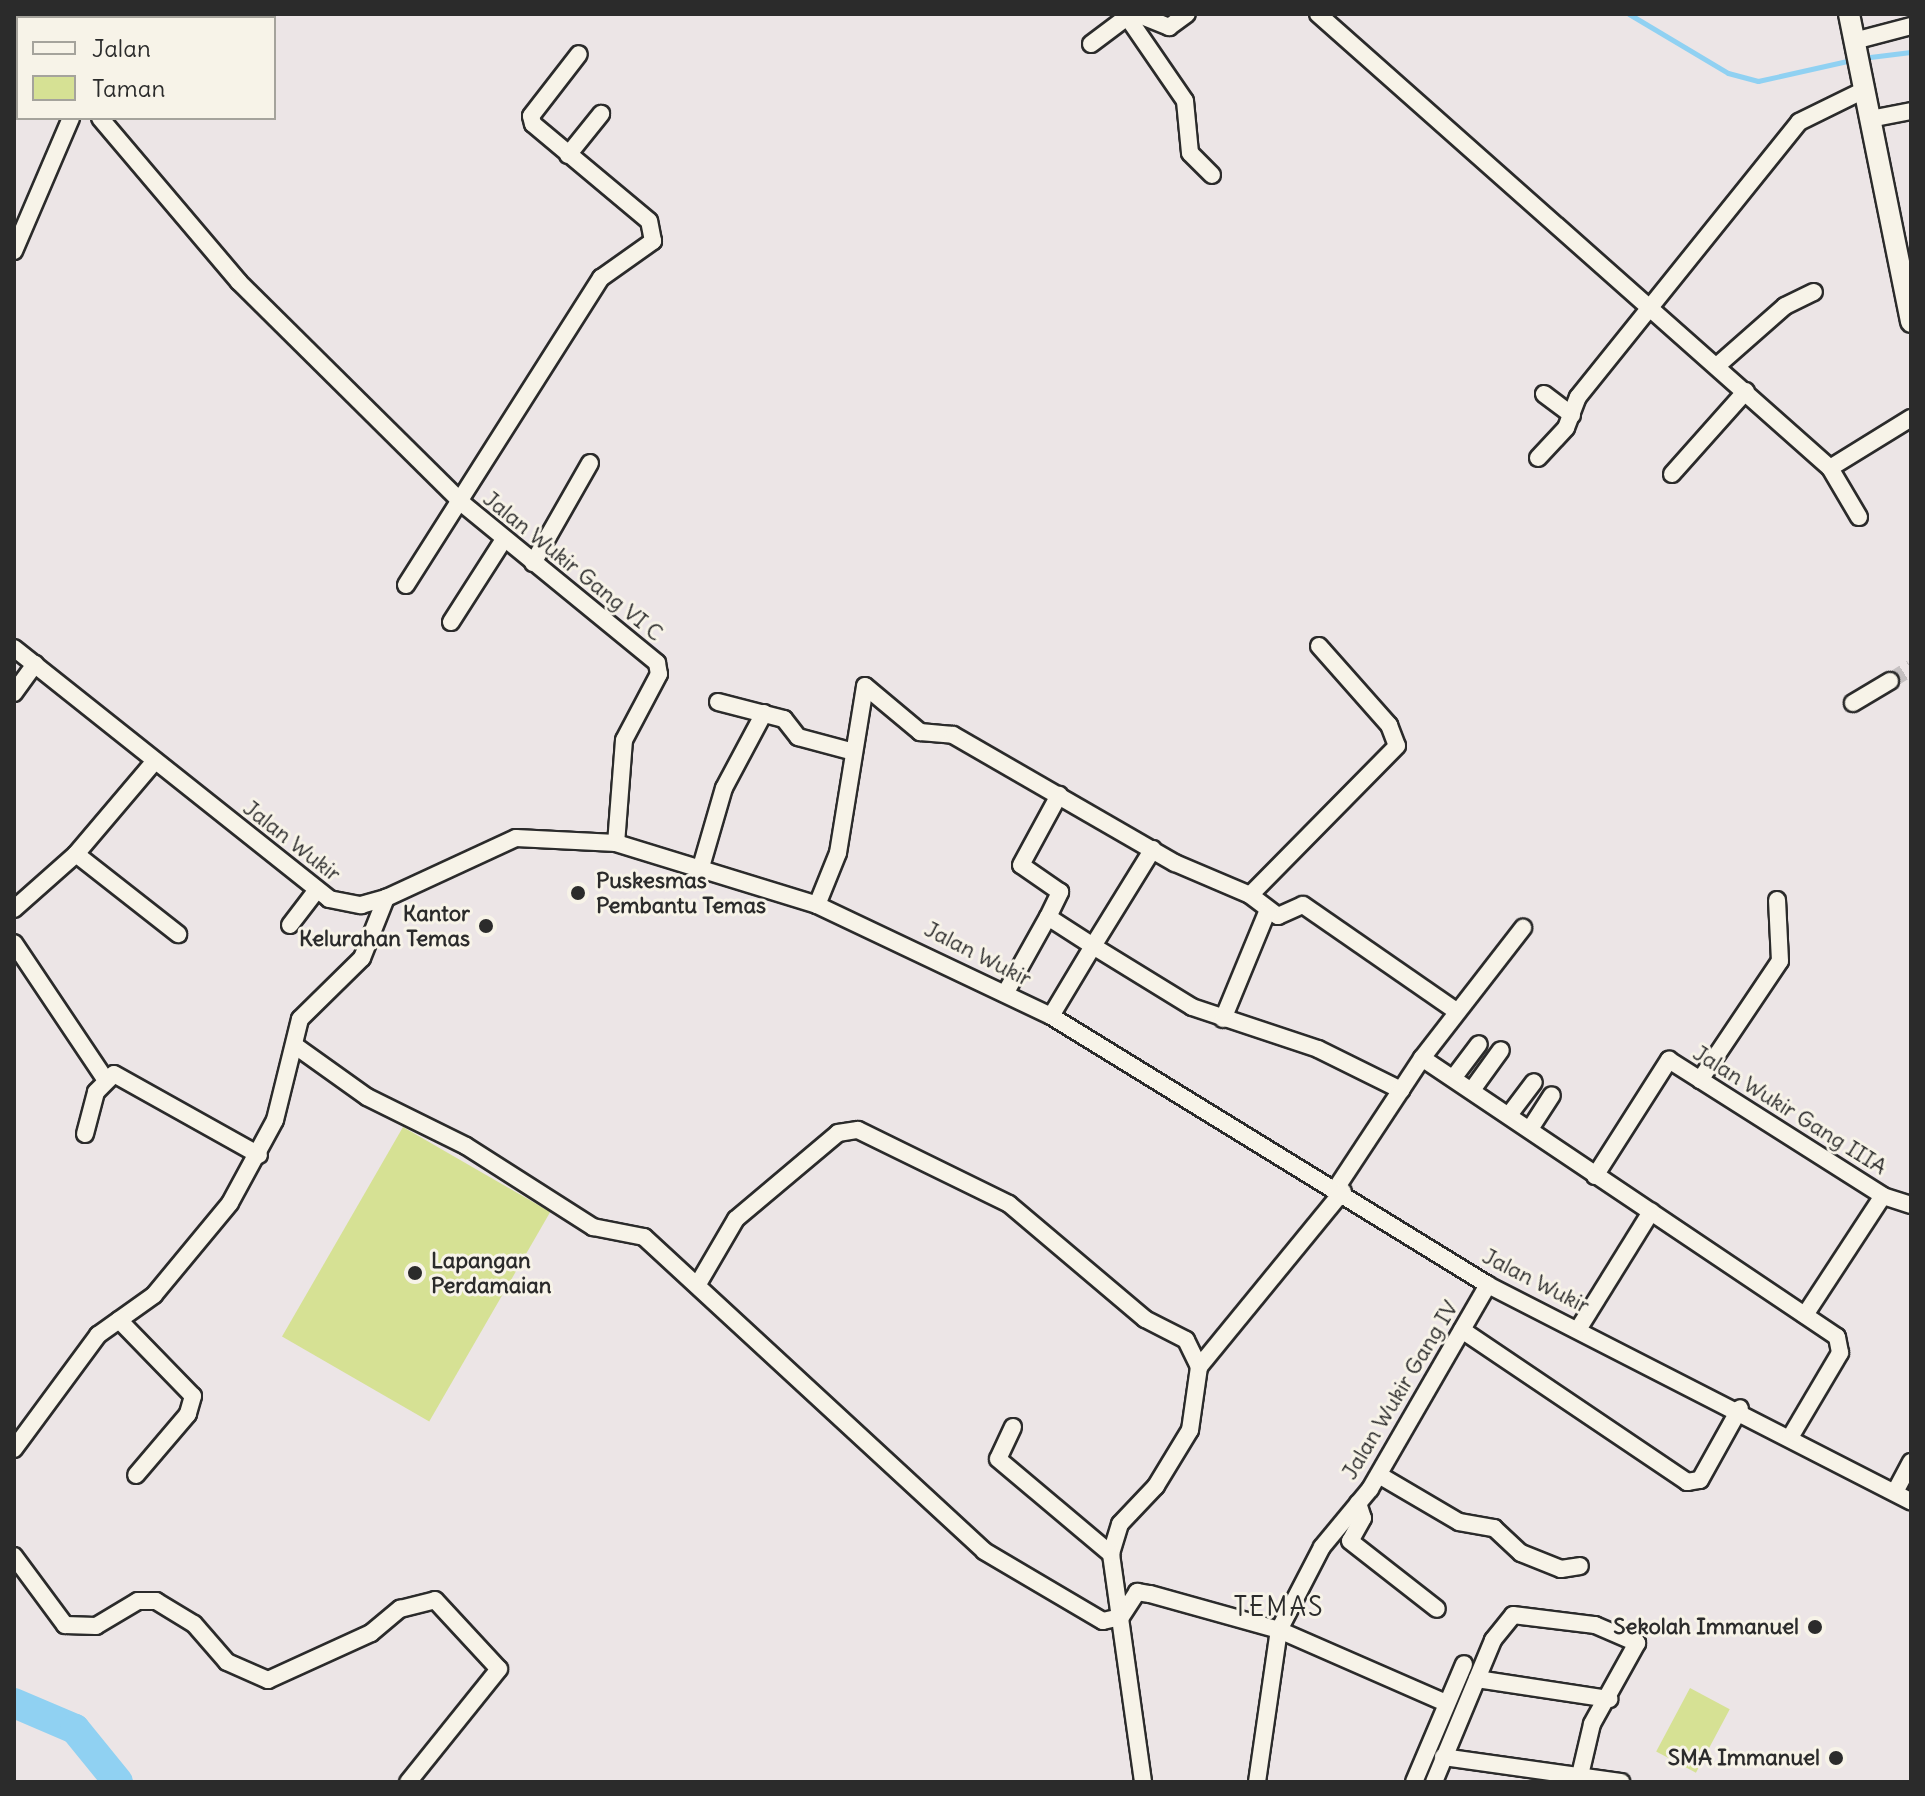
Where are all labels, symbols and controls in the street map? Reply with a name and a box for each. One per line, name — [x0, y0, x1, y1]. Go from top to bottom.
legend — [16, 16, 276, 120]
text: Jalan — [92, 33, 151, 63]
text: Taman — [92, 73, 165, 103]
street label: Jalan Wukir Gang VI C — [478, 485, 668, 647]
street label: Jalan Wukir — [238, 795, 346, 887]
place label: Puskesmas Pembantu Temas — [596, 867, 766, 918]
marker: Puskesmas Pembantu Temas — [567, 882, 589, 904]
place label: Kantor Kelurahan Temas — [299, 900, 470, 952]
street label: Jalan Wukir — [920, 916, 1036, 992]
marker: Kantor Kelurahan Temas — [477, 917, 495, 935]
street label: Jalan Wukir Gang IIIA — [1688, 1040, 1892, 1180]
street label: Jalan Wukir — [1478, 1243, 1594, 1319]
place label: Lapangan Perdamaian — [431, 1247, 552, 1298]
marker: Lapangan Perdamaian — [406, 1264, 424, 1282]
street label: Jalan Wukir Gang IV — [1336, 1296, 1464, 1484]
district label: TEMAS — [1233, 1591, 1325, 1623]
place label: Sekolah Immanuel — [1613, 1614, 1799, 1640]
marker: Sekolah Immanuel — [1806, 1618, 1824, 1636]
place label: SMA Immanuel — [1668, 1745, 1820, 1771]
marker: SMA Immanuel — [1827, 1749, 1845, 1767]

